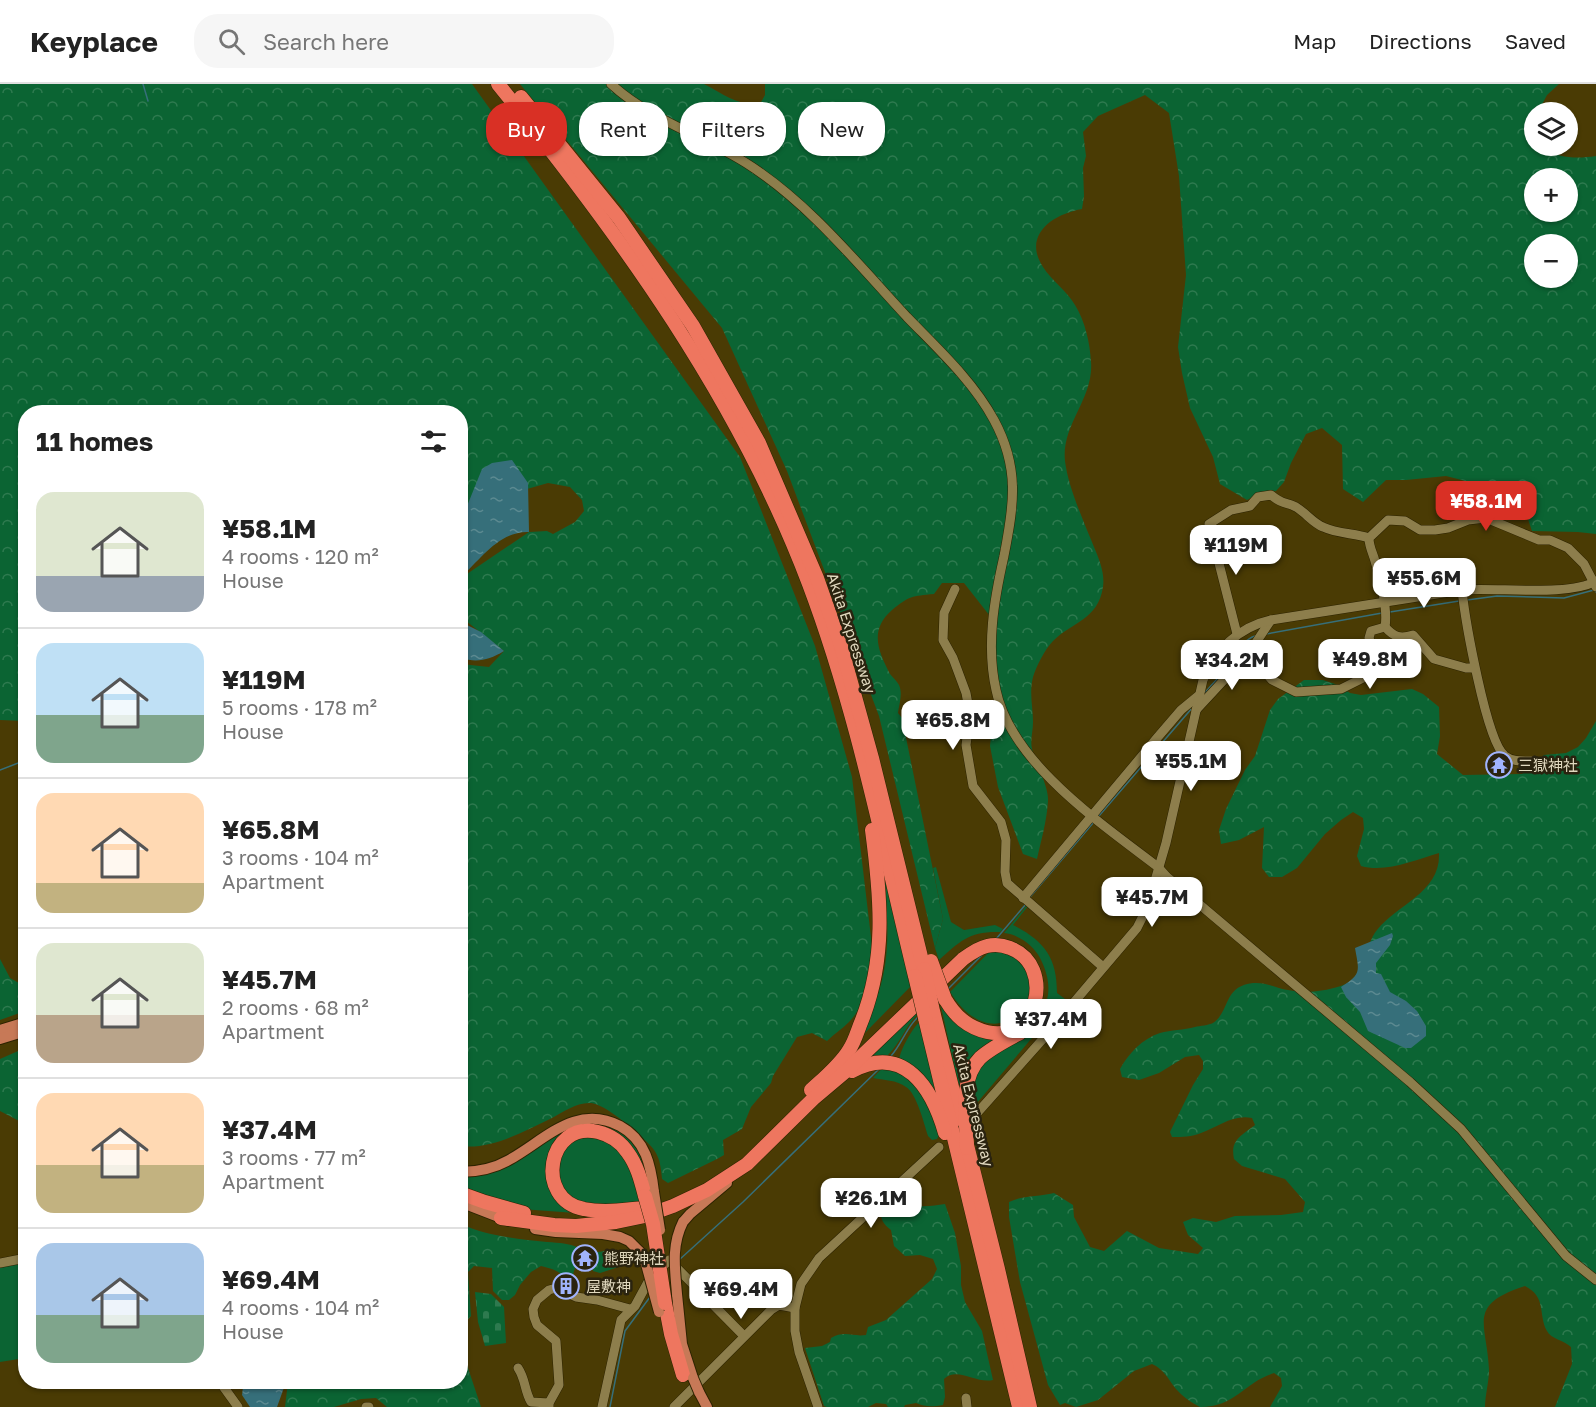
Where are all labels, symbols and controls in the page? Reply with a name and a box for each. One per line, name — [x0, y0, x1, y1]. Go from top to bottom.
search box — [194, 14, 614, 68]
text: Keyplace — [30, 25, 158, 58]
icon: search — [215, 25, 248, 58]
text: Search here — [263, 28, 389, 55]
text: Map — [1293, 28, 1336, 54]
text: Directions — [1369, 28, 1472, 54]
text: Saved — [1505, 28, 1566, 54]
chip: Buy — [486, 102, 567, 156]
chip: Rent — [579, 102, 668, 156]
chip: Filters — [680, 102, 786, 156]
chip: New — [798, 102, 885, 156]
map controls — [1524, 102, 1578, 288]
button: layers — [1524, 102, 1578, 156]
button: + — [1524, 168, 1578, 222]
button: − — [1524, 234, 1578, 288]
icon: filters — [417, 425, 450, 458]
text: 11 homes — [36, 426, 153, 457]
pin: ¥58.1M — [1437, 481, 1535, 532]
text: ¥58.1M — [1450, 488, 1522, 512]
text: ¥58.1M — [222, 513, 317, 544]
icon: home — [84, 516, 156, 588]
pin: ¥119M — [1194, 525, 1278, 576]
text: ¥119M — [1204, 532, 1268, 556]
text: 4 rooms · 120 m² — [222, 544, 379, 568]
pin: ¥55.6M — [1375, 558, 1473, 609]
text: ¥55.6M — [1387, 565, 1461, 589]
text: House — [222, 568, 284, 592]
street label: Akita Expressway — [824, 570, 880, 696]
pin: ¥49.8M — [1321, 639, 1419, 690]
pin: ¥34.2M — [1183, 640, 1281, 691]
text: ¥49.8M — [1332, 646, 1408, 670]
text: ¥34.2M — [1195, 647, 1269, 671]
text: ¥119M — [222, 664, 306, 695]
icon: home — [84, 667, 156, 739]
text: 5 rooms · 178 m² — [222, 695, 377, 719]
pin: ¥65.8M — [904, 700, 1002, 751]
text: ¥65.8M — [915, 707, 991, 731]
text: House — [222, 719, 284, 743]
pin: ¥55.1M — [1142, 741, 1240, 792]
text: ¥55.1M — [1155, 748, 1227, 772]
temple icon: 三獄神社 — [1484, 750, 1514, 780]
place label: 三獄神社 — [1518, 756, 1578, 774]
text: ¥65.8M — [222, 814, 320, 845]
icon: home — [84, 817, 156, 889]
text: 3 rooms · 104 m² — [222, 845, 379, 869]
text: Apartment — [222, 869, 325, 893]
pin: ¥45.7M — [1103, 877, 1201, 928]
text: ¥45.7M — [1116, 884, 1189, 908]
text: ¥45.7M — [222, 964, 317, 995]
icon: home — [84, 967, 156, 1039]
text: 2 rooms · 68 m² — [222, 995, 369, 1019]
pin: ¥37.4M — [1002, 999, 1100, 1050]
text: ¥37.4M — [1015, 1006, 1088, 1030]
text: Apartment — [222, 1019, 325, 1043]
street label: Akita Expressway — [950, 1042, 998, 1169]
text: ¥37.4M — [222, 1114, 317, 1145]
icon: home — [84, 1117, 156, 1189]
text: 3 rooms · 77 m² — [222, 1145, 366, 1169]
text: Apartment — [222, 1169, 325, 1193]
pin: ¥26.1M — [822, 1178, 920, 1229]
text: ¥26.1M — [835, 1185, 907, 1209]
temple icon: 熊野神社 — [570, 1243, 600, 1273]
place label: 熊野神社 — [604, 1249, 664, 1267]
text: ¥69.4M — [222, 1264, 320, 1295]
icon: home — [84, 1267, 156, 1339]
pin: ¥69.4M — [692, 1269, 790, 1320]
building icon: 屋敷神 — [551, 1271, 581, 1301]
text: ¥69.4M — [703, 1276, 779, 1300]
place label: 屋敷神 — [586, 1277, 631, 1295]
text: 4 rooms · 104 m² — [222, 1295, 379, 1319]
text: House — [222, 1319, 284, 1343]

